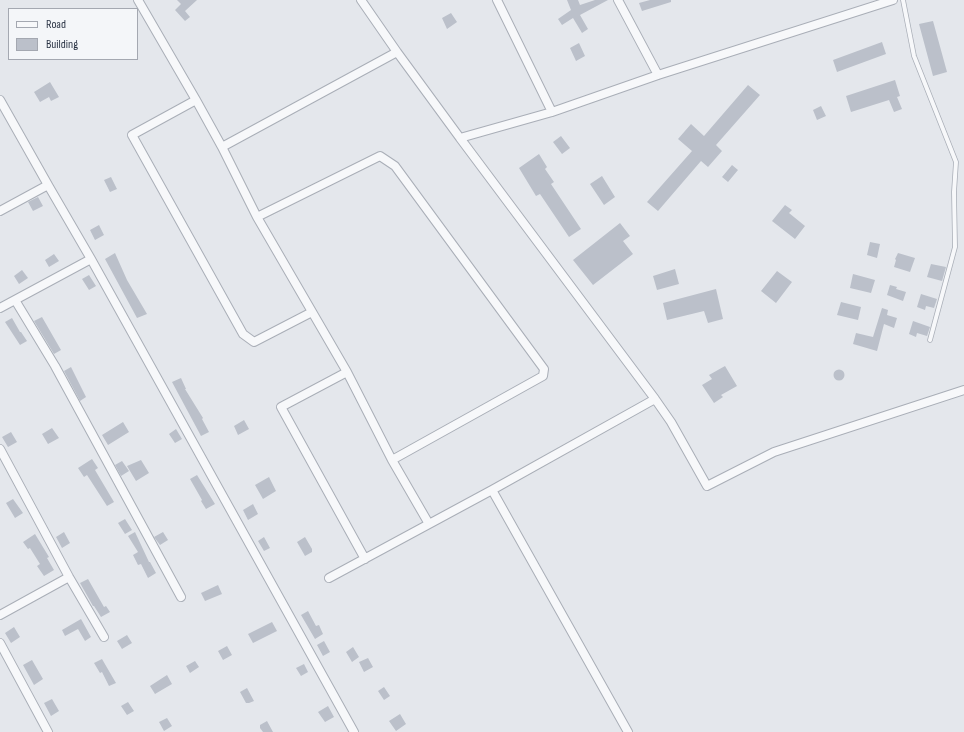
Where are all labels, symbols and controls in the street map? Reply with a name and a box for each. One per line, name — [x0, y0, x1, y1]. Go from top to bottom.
legend — [8, 8, 138, 60]
text: Road — [46, 17, 66, 32]
text: Building — [46, 37, 78, 52]

